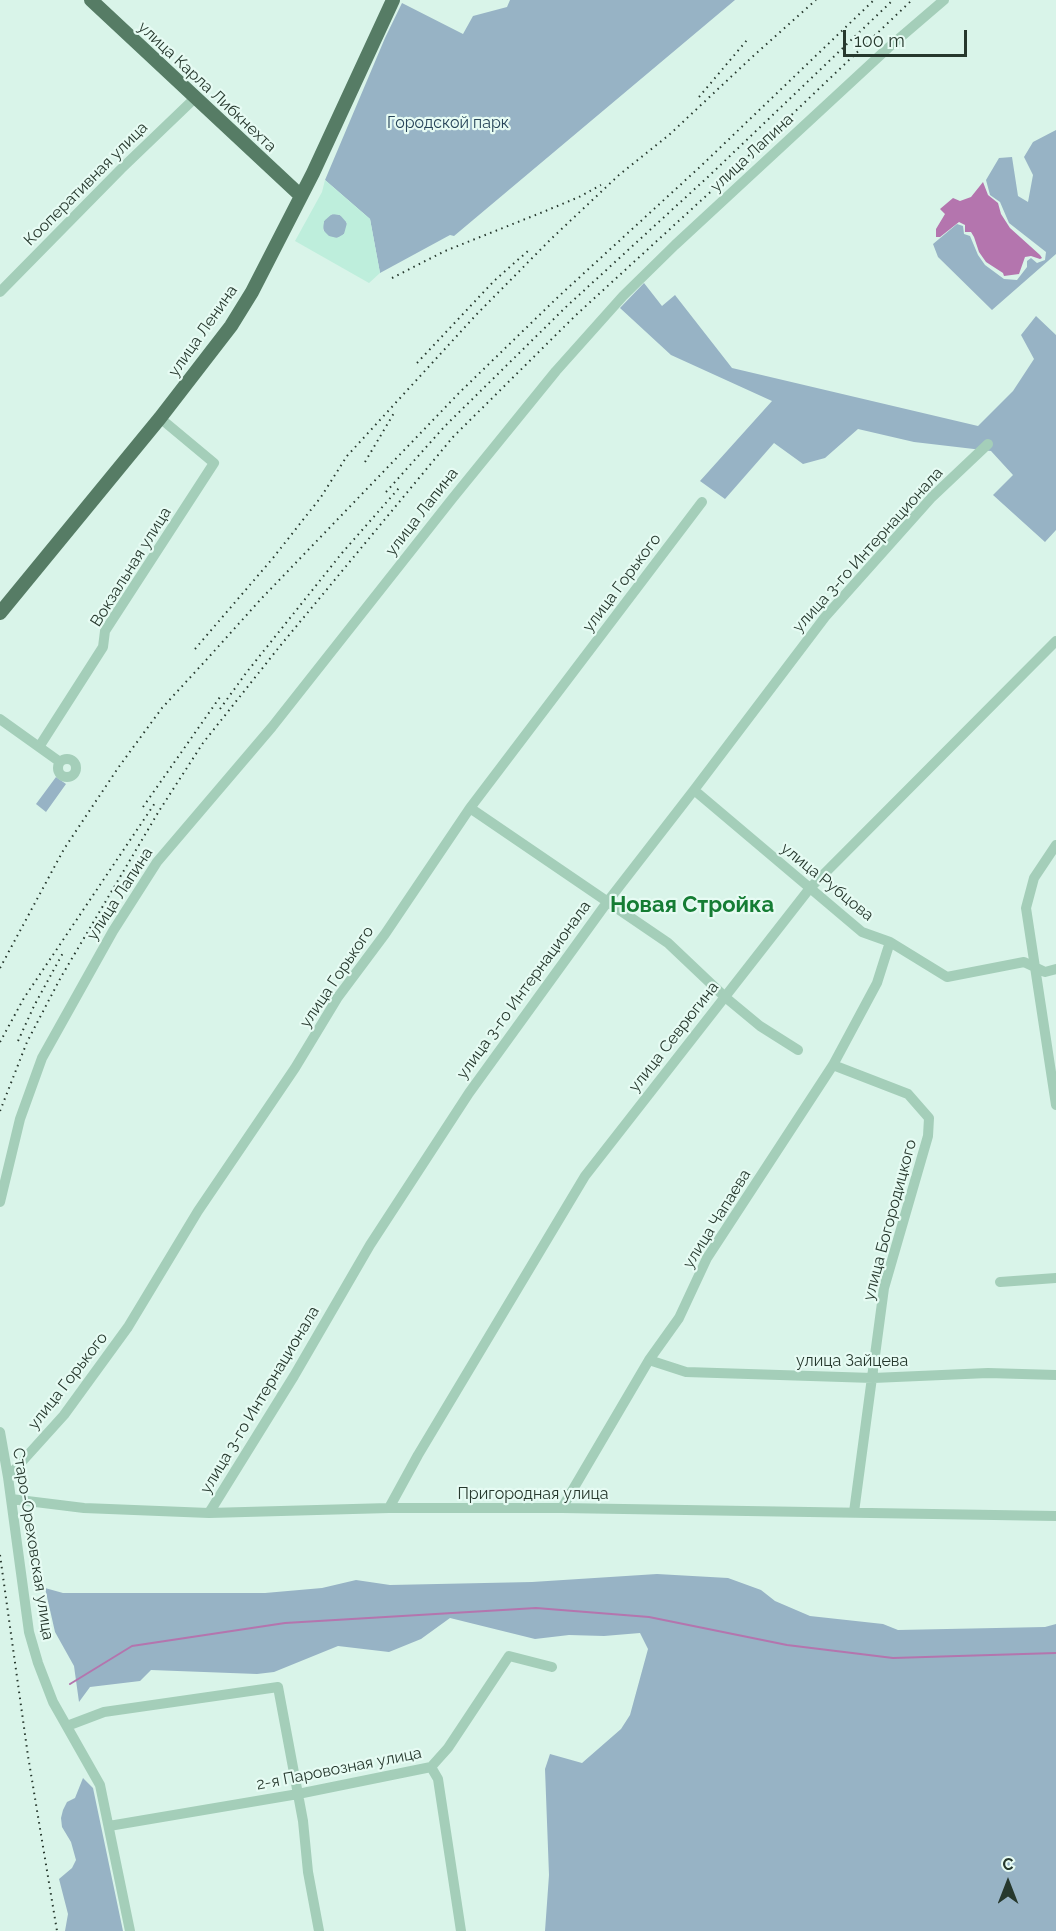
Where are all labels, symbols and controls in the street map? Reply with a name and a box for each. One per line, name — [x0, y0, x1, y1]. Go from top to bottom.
street label: улица Карла Либкнехта — [134, 18, 280, 156]
scale bar — [846, 18, 970, 56]
text: 100 m — [854, 30, 905, 51]
street label: улица Лапина — [707, 110, 797, 196]
park label: Городской парк — [387, 113, 509, 133]
street label: Кооперативная улица — [20, 118, 152, 250]
street label: улица Ленина — [164, 282, 242, 380]
street label: улица Лапина — [382, 464, 462, 560]
street label: улица 3-го Интернационала — [789, 464, 947, 636]
street label: Вокзальная улица — [87, 504, 175, 630]
street label: улица Горького — [579, 530, 665, 636]
street label: улица Рубцова — [777, 839, 877, 925]
street label: улица Лапина — [83, 844, 157, 944]
district label: Новая Стройка — [610, 892, 774, 918]
street label: улица 3-го Интернационала — [453, 897, 595, 1083]
street label: улица Горького — [296, 923, 378, 1031]
street label: улица Севрюгина — [625, 978, 723, 1096]
street label: улица Богородицкого — [859, 1137, 921, 1303]
street label: улица Чапаева — [679, 1166, 755, 1272]
street label: улица 3-го Интернационала — [196, 1303, 324, 1497]
street label: улица Горького — [24, 1329, 112, 1433]
street label: улица Зайцева — [796, 1351, 908, 1371]
street label: Старо-Ореховская улица — [8, 1447, 58, 1641]
street label: Пригородная улица — [457, 1484, 609, 1504]
street label: 2-я Паровозная улица — [255, 1744, 423, 1794]
north arrow — [978, 1853, 1038, 1913]
text: С — [1003, 1855, 1013, 1874]

